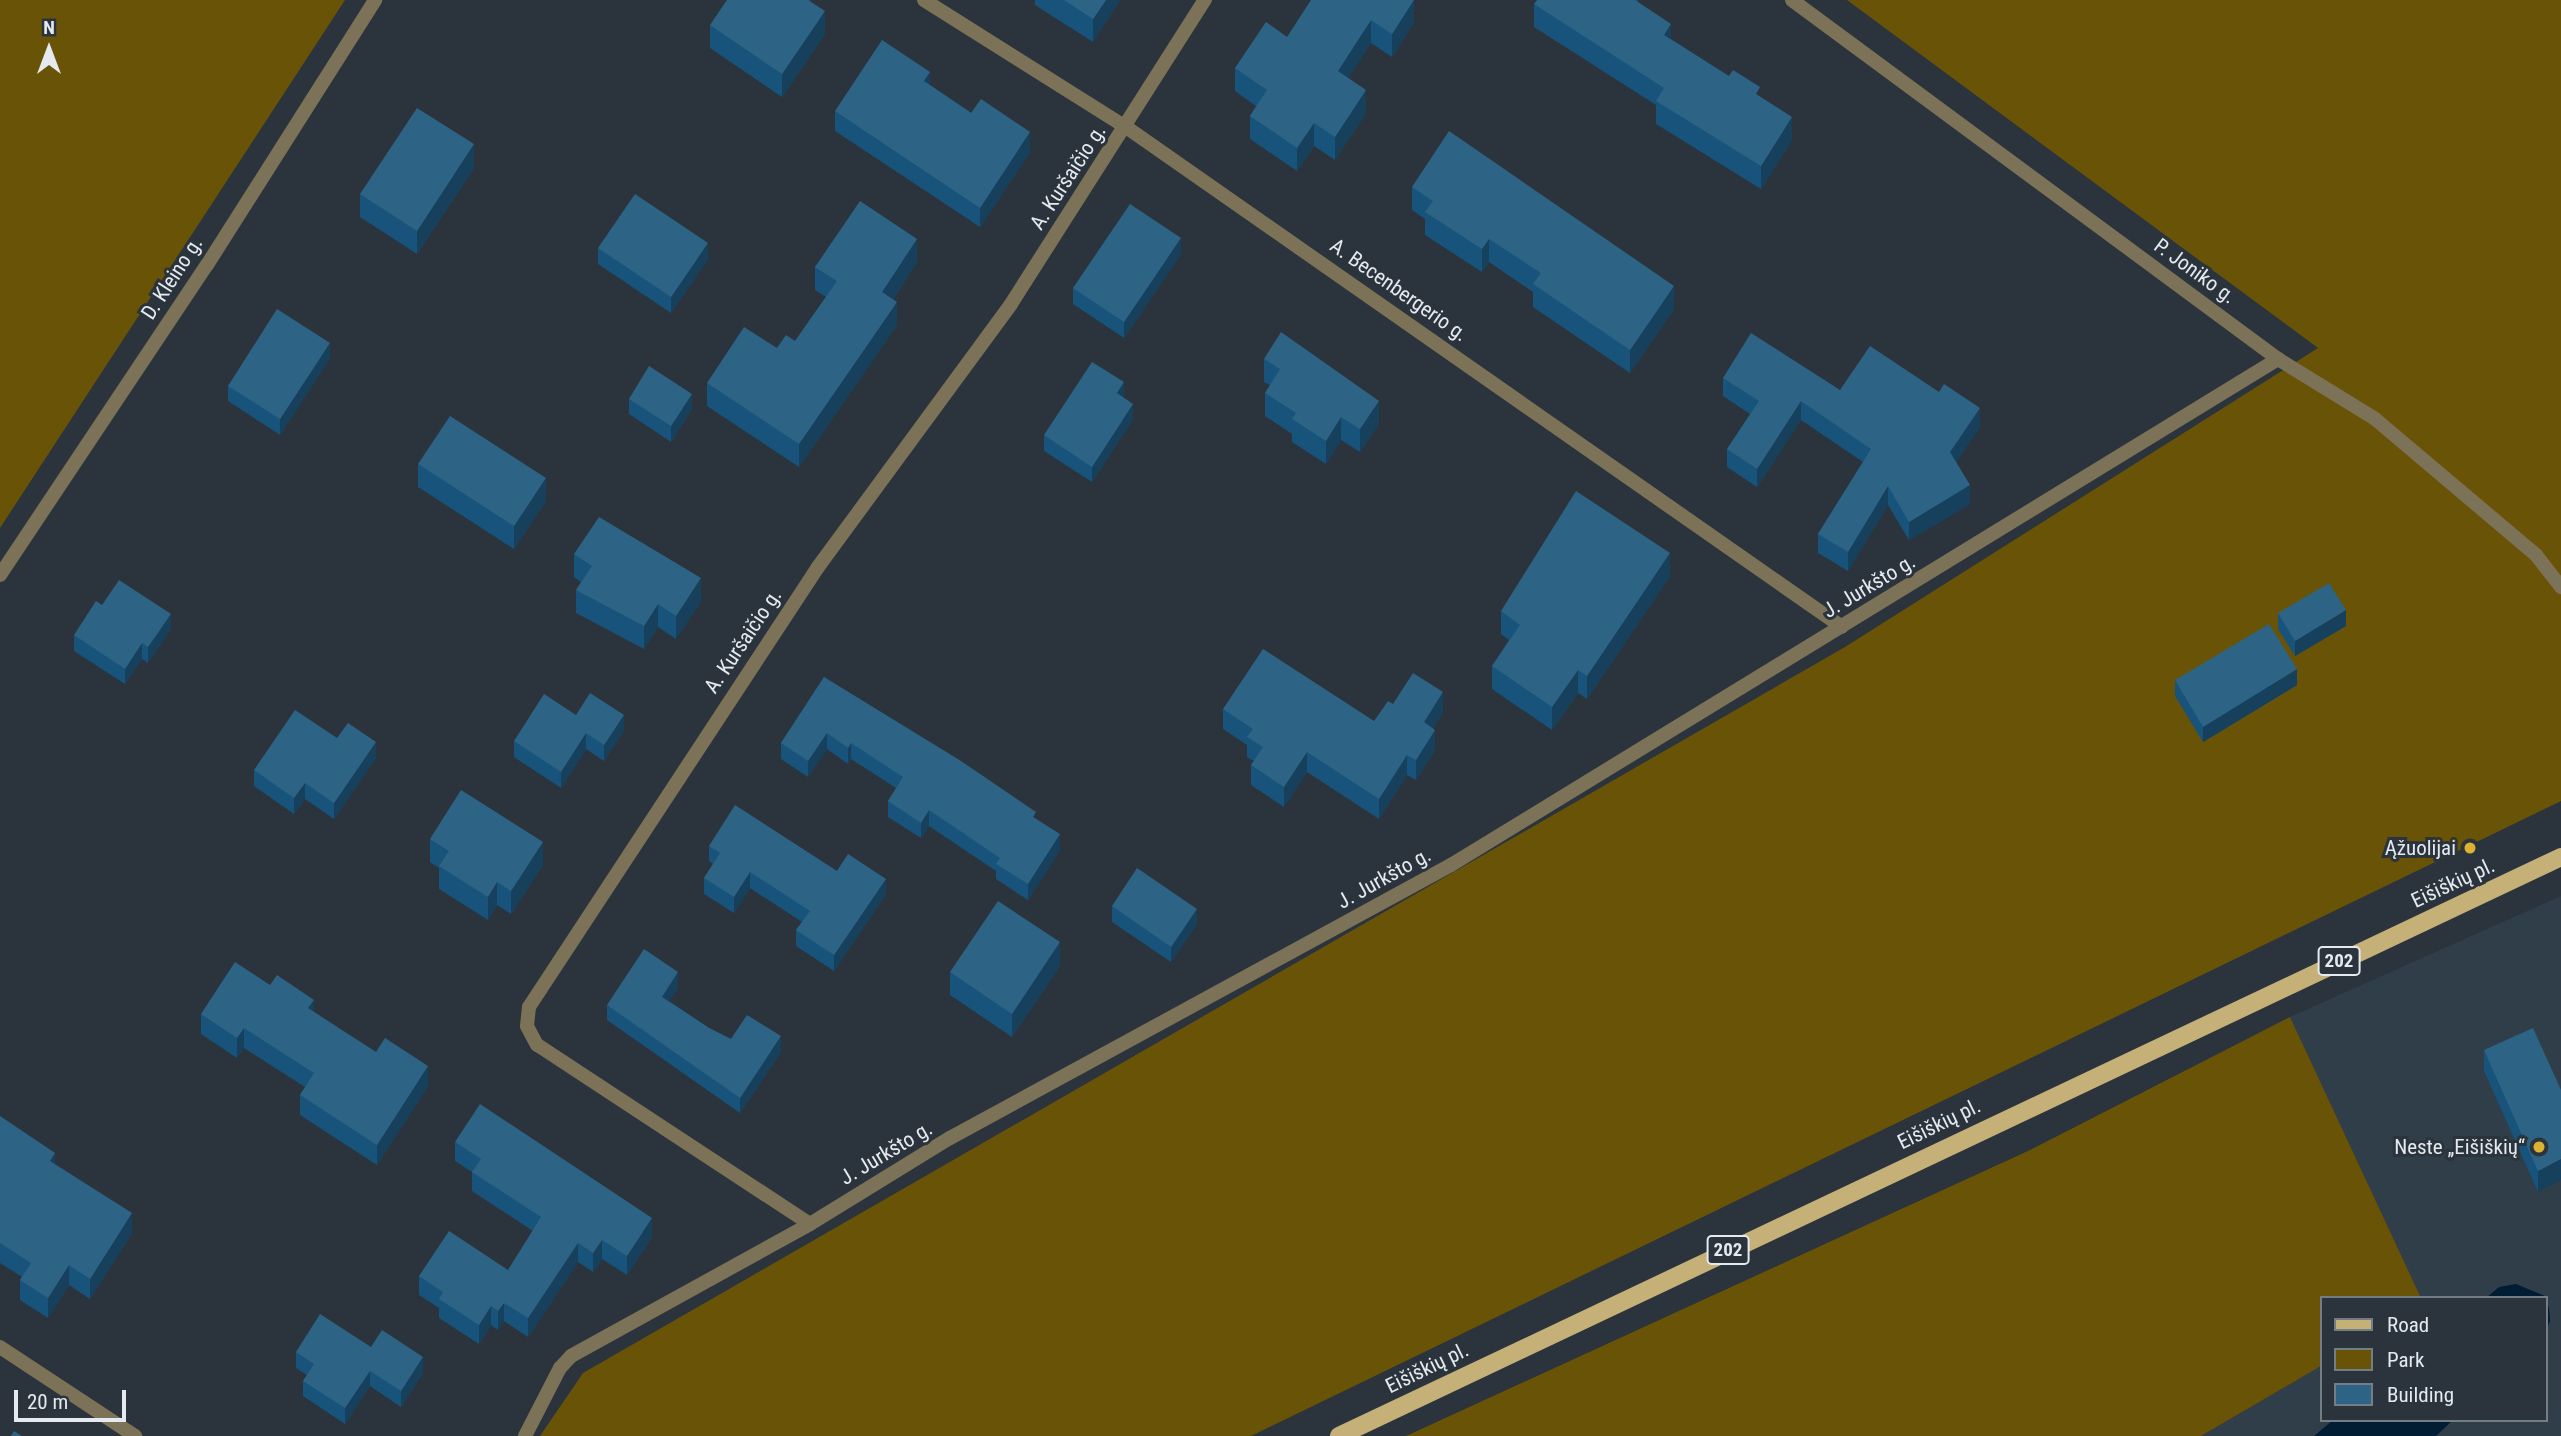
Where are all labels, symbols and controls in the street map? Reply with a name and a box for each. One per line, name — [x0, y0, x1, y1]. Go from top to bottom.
north arrow — [14, 14, 84, 84]
text: N — [43, 16, 55, 39]
street label: A. Kuršaičio g. — [1025, 120, 1111, 234]
street label: D. Kleino g. — [136, 232, 208, 324]
street label: A. Becenbergerio g. — [1325, 233, 1473, 347]
street label: P. Joniko g. — [2149, 233, 2241, 309]
street label: J. Jurkšto g. — [1818, 549, 1920, 623]
street label: A. Kuršaičio g. — [699, 584, 787, 698]
place label: Ąžuolijai — [2385, 835, 2456, 861]
marker: Ąžuolijai — [2462, 840, 2478, 856]
street label: J. Jurkšto g. — [1333, 842, 1435, 914]
street label: Eišiškių pl. — [2407, 853, 2499, 913]
road number: 202 — [2316, 945, 2362, 976]
street label: Eišiškių pl. — [1893, 1093, 1985, 1155]
street label: J. Jurkšto g. — [835, 1116, 937, 1190]
place label: Neste „Eišiškių“ — [2394, 1134, 2525, 1160]
marker: Neste „Eišiškių“ — [2531, 1139, 2547, 1155]
road number: 202 — [1705, 1234, 1751, 1266]
legend — [2320, 1296, 2547, 1422]
text: Road — [2387, 1313, 2429, 1337]
street label: Eišiškių pl. — [1381, 1337, 1473, 1399]
text: Park — [2387, 1348, 2424, 1372]
scale bar — [18, 1376, 130, 1420]
text: Building — [2387, 1383, 2454, 1407]
text: 20 m — [27, 1390, 68, 1414]

